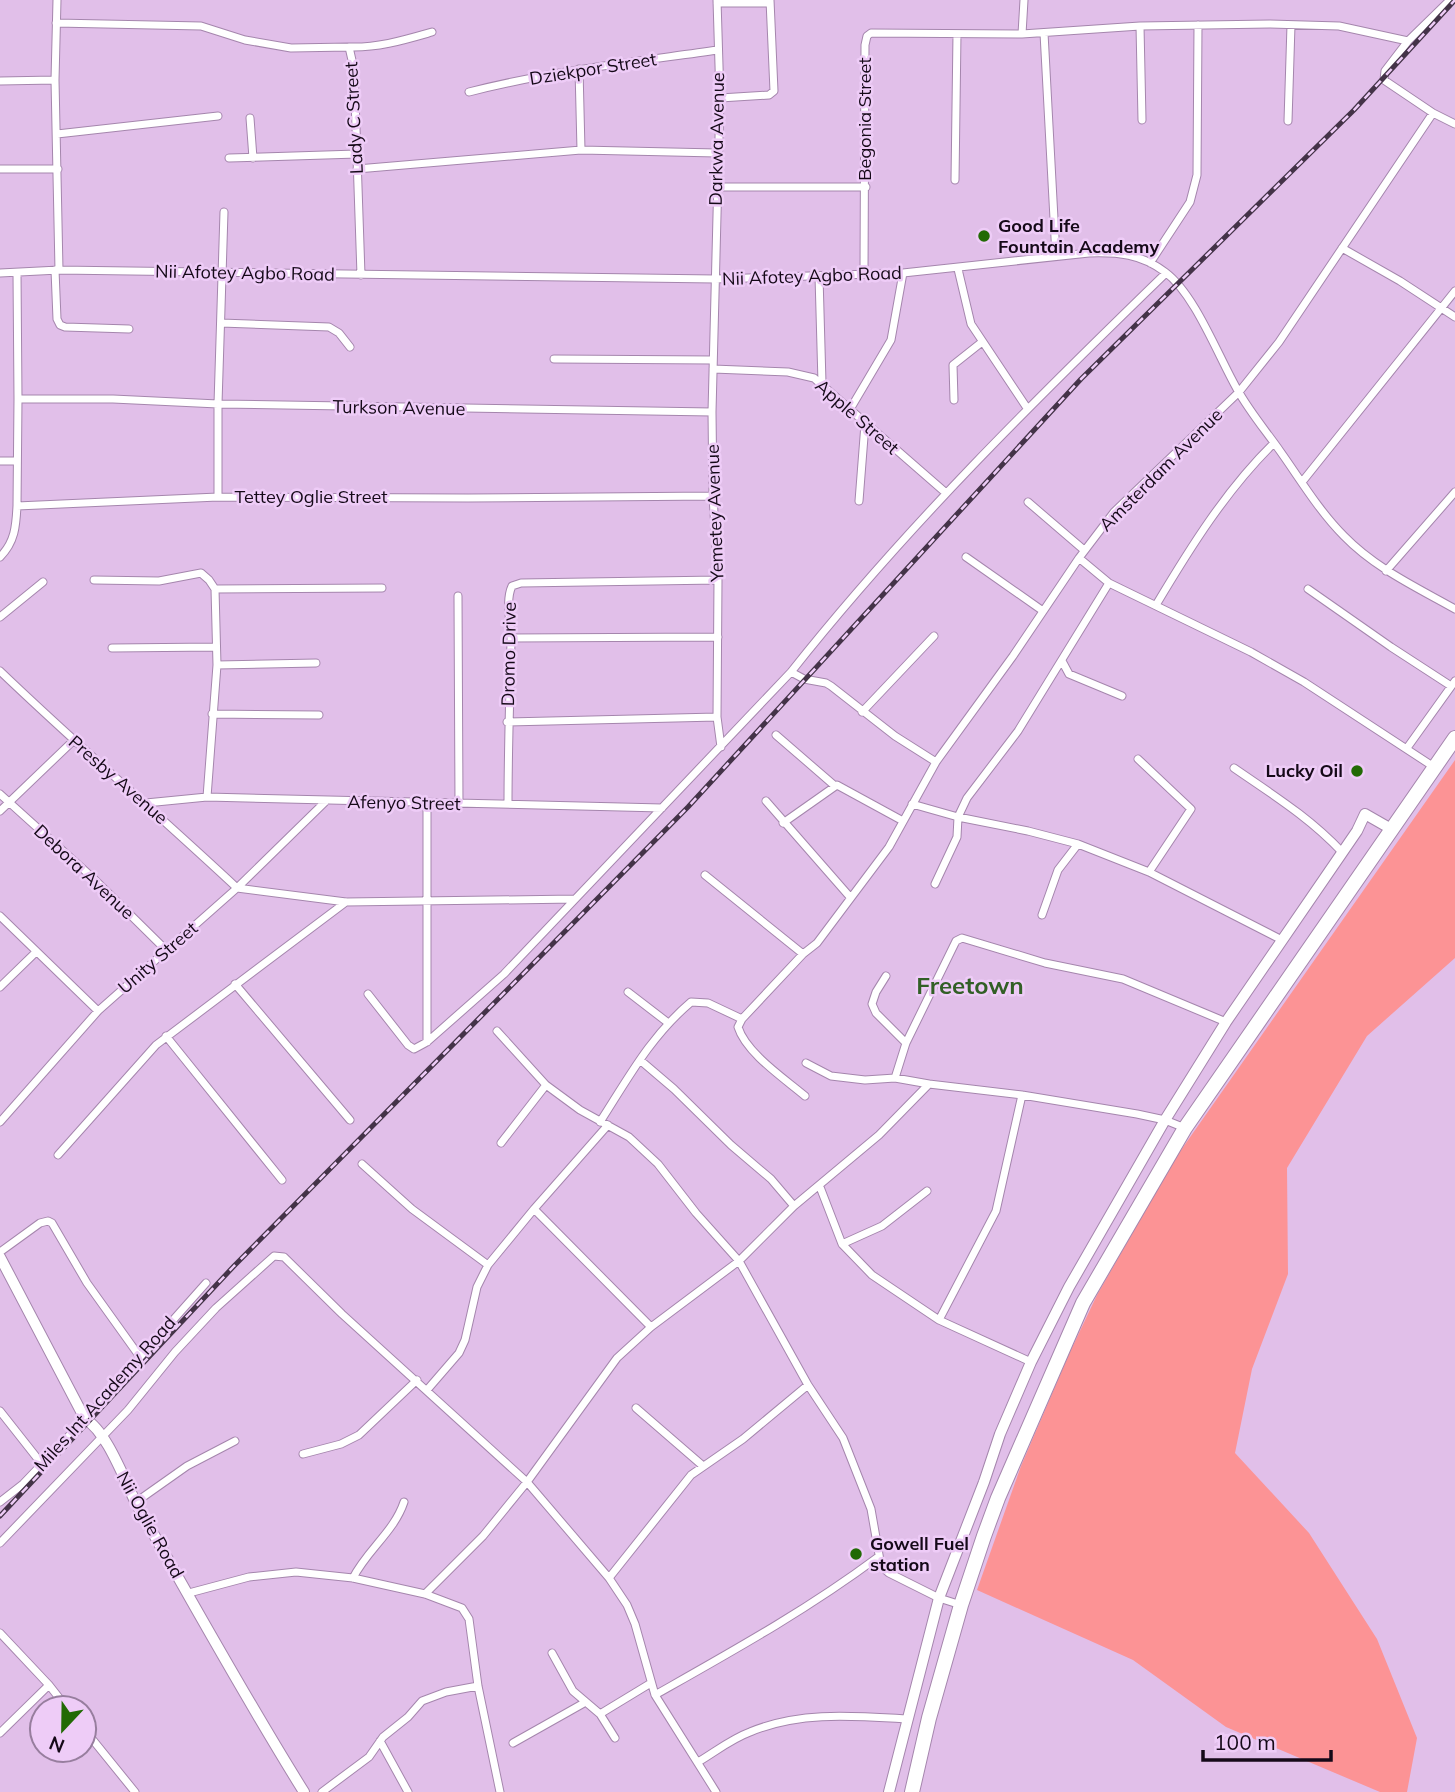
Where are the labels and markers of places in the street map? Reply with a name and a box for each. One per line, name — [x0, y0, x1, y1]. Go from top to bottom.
place label: Good Life Fountain Academy — [998, 214, 1159, 258]
marker: Good Life Fountain Academy — [976, 228, 992, 244]
place label: Lucky Oil — [1265, 759, 1343, 782]
marker: Lucky Oil — [1349, 763, 1365, 779]
place label: Gowell Fuel station — [870, 1532, 969, 1576]
marker: Gowell Fuel station — [848, 1546, 864, 1562]

